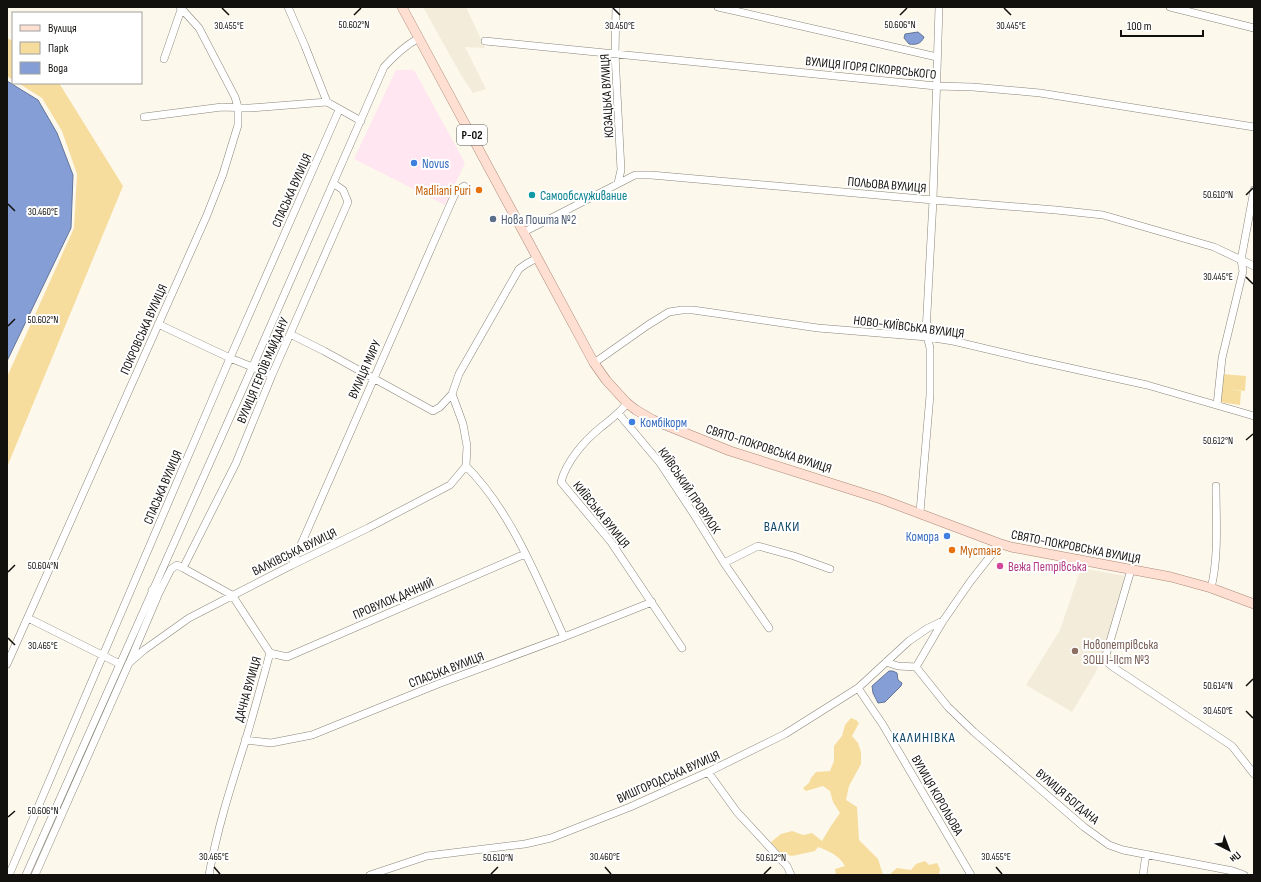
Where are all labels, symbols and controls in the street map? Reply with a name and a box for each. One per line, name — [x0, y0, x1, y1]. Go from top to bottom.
legend — [12, 12, 142, 84]
scale bar — [1121, 12, 1203, 38]
text: 50.602°N — [339, 19, 369, 31]
text: 50.606°N — [884, 19, 916, 31]
text: 100 m — [1127, 19, 1152, 34]
text: 30.455°E — [214, 20, 244, 32]
text: 30.450°E — [605, 20, 635, 32]
text: 30.445°E — [996, 20, 1026, 32]
text: Вулиця — [48, 21, 77, 36]
text: Парк — [48, 41, 69, 56]
street label: КОЗАЦЬКА ВУЛИЦЯ — [597, 53, 617, 138]
street label: ВУЛИЦЯ ІГОРЯ СІКОРВСЬКОГО — [805, 53, 937, 83]
text: Вода — [48, 61, 68, 76]
road number: Р-02 — [457, 125, 487, 145]
street label: СПАСЬКА ВУЛИЦЯ — [269, 151, 315, 230]
place label: Novus — [422, 156, 449, 172]
marker: Novus — [409, 158, 419, 168]
street label: ПОЛЬОВА ВУЛИЦЯ — [847, 174, 927, 196]
place label: Madliani Puri — [416, 183, 471, 199]
marker: Madliani Puri — [474, 185, 484, 195]
place label: Самообслуживание — [540, 188, 627, 204]
text: 50.610°N — [1203, 189, 1233, 201]
marker: Самообслуживание — [527, 190, 537, 200]
text: 30.460°E — [28, 206, 58, 218]
place label: Нова Пошта №2 — [501, 212, 576, 228]
marker: Нова Пошта №2 — [488, 214, 498, 224]
text: 30.445°E — [1203, 271, 1233, 283]
street label: ПОКРОВСЬКА ВУЛИЦЯ — [117, 282, 171, 377]
street label: НОВО-КИЇВСЬКА ВУЛИЦЯ — [853, 312, 965, 342]
text: 50.602°N — [28, 314, 58, 326]
street label: ВУЛИЦЯ ГЕРОЇВ МАЙДАНУ — [233, 314, 293, 426]
street label: ВУЛИЦЯ МИРУ — [345, 337, 385, 401]
place label: Комбікорм — [640, 415, 687, 431]
marker: Комбікорм — [627, 417, 637, 427]
street label: СВЯТО-ПОКРОВСЬКА ВУЛИЦЯ — [704, 421, 834, 477]
text: 50.612°N — [1203, 435, 1233, 447]
street label: КИЇВСЬКИЙ ПРОВУЛОК — [654, 444, 724, 537]
street label: СПАСЬКА ВУЛИЦЯ — [140, 448, 186, 527]
street label: КИЇВСЬКА ВУЛИЦЯ — [569, 478, 633, 551]
district label: ВАЛКИ — [764, 518, 800, 535]
street label: ВАЛКІВСЬКА ВУЛИЦЯ — [250, 525, 339, 579]
street label: СВЯТО-ПОКРОВСЬКА ВУЛИЦЯ — [1010, 527, 1142, 567]
place label: Комора — [906, 529, 939, 545]
marker: Комора — [942, 531, 952, 541]
place label: Мустанг — [960, 543, 1002, 559]
marker: Мустанг — [947, 545, 957, 555]
place label: Вежа Петрівська — [1008, 559, 1087, 575]
text: 50.604°N — [28, 560, 58, 572]
marker: Вежа Петрівська — [995, 561, 1005, 571]
street label: ПРОВУЛОК ДАЧНИЙ — [351, 575, 436, 623]
place label: Новопетрівська ЗОШ I-IIст №3 — [1083, 637, 1158, 668]
text: 30.465°E — [28, 640, 58, 652]
marker: Новопетрівська ЗОШ I-IIст №3 — [1070, 646, 1080, 656]
street label: СПАСЬКА ВУЛИЦЯ — [407, 648, 486, 692]
street label: ДАЧНА ВУЛИЦЯ — [231, 655, 265, 724]
text: 50.614°N — [1203, 680, 1233, 692]
text: 30.450°E — [1203, 705, 1233, 717]
district label: КАЛИНІВКА — [892, 729, 956, 746]
street label: ВИШГОРОДСЬКА ВУЛИЦЯ — [614, 747, 722, 807]
street label: ВУЛИЦЯ КОРОЛЬОВА — [908, 753, 967, 839]
street label: ВУЛИЦЯ БОГДАНА — [1032, 766, 1103, 828]
text: 50.606°N — [27, 805, 59, 817]
north arrow — [1209, 830, 1249, 870]
text: Пн — [1227, 849, 1244, 866]
text: 30.465°E — [199, 851, 229, 863]
text: 30.460°E — [590, 851, 620, 863]
text: 30.455°E — [981, 851, 1011, 863]
text: 50.610°N — [483, 852, 513, 864]
text: 50.612°N — [756, 852, 786, 864]

